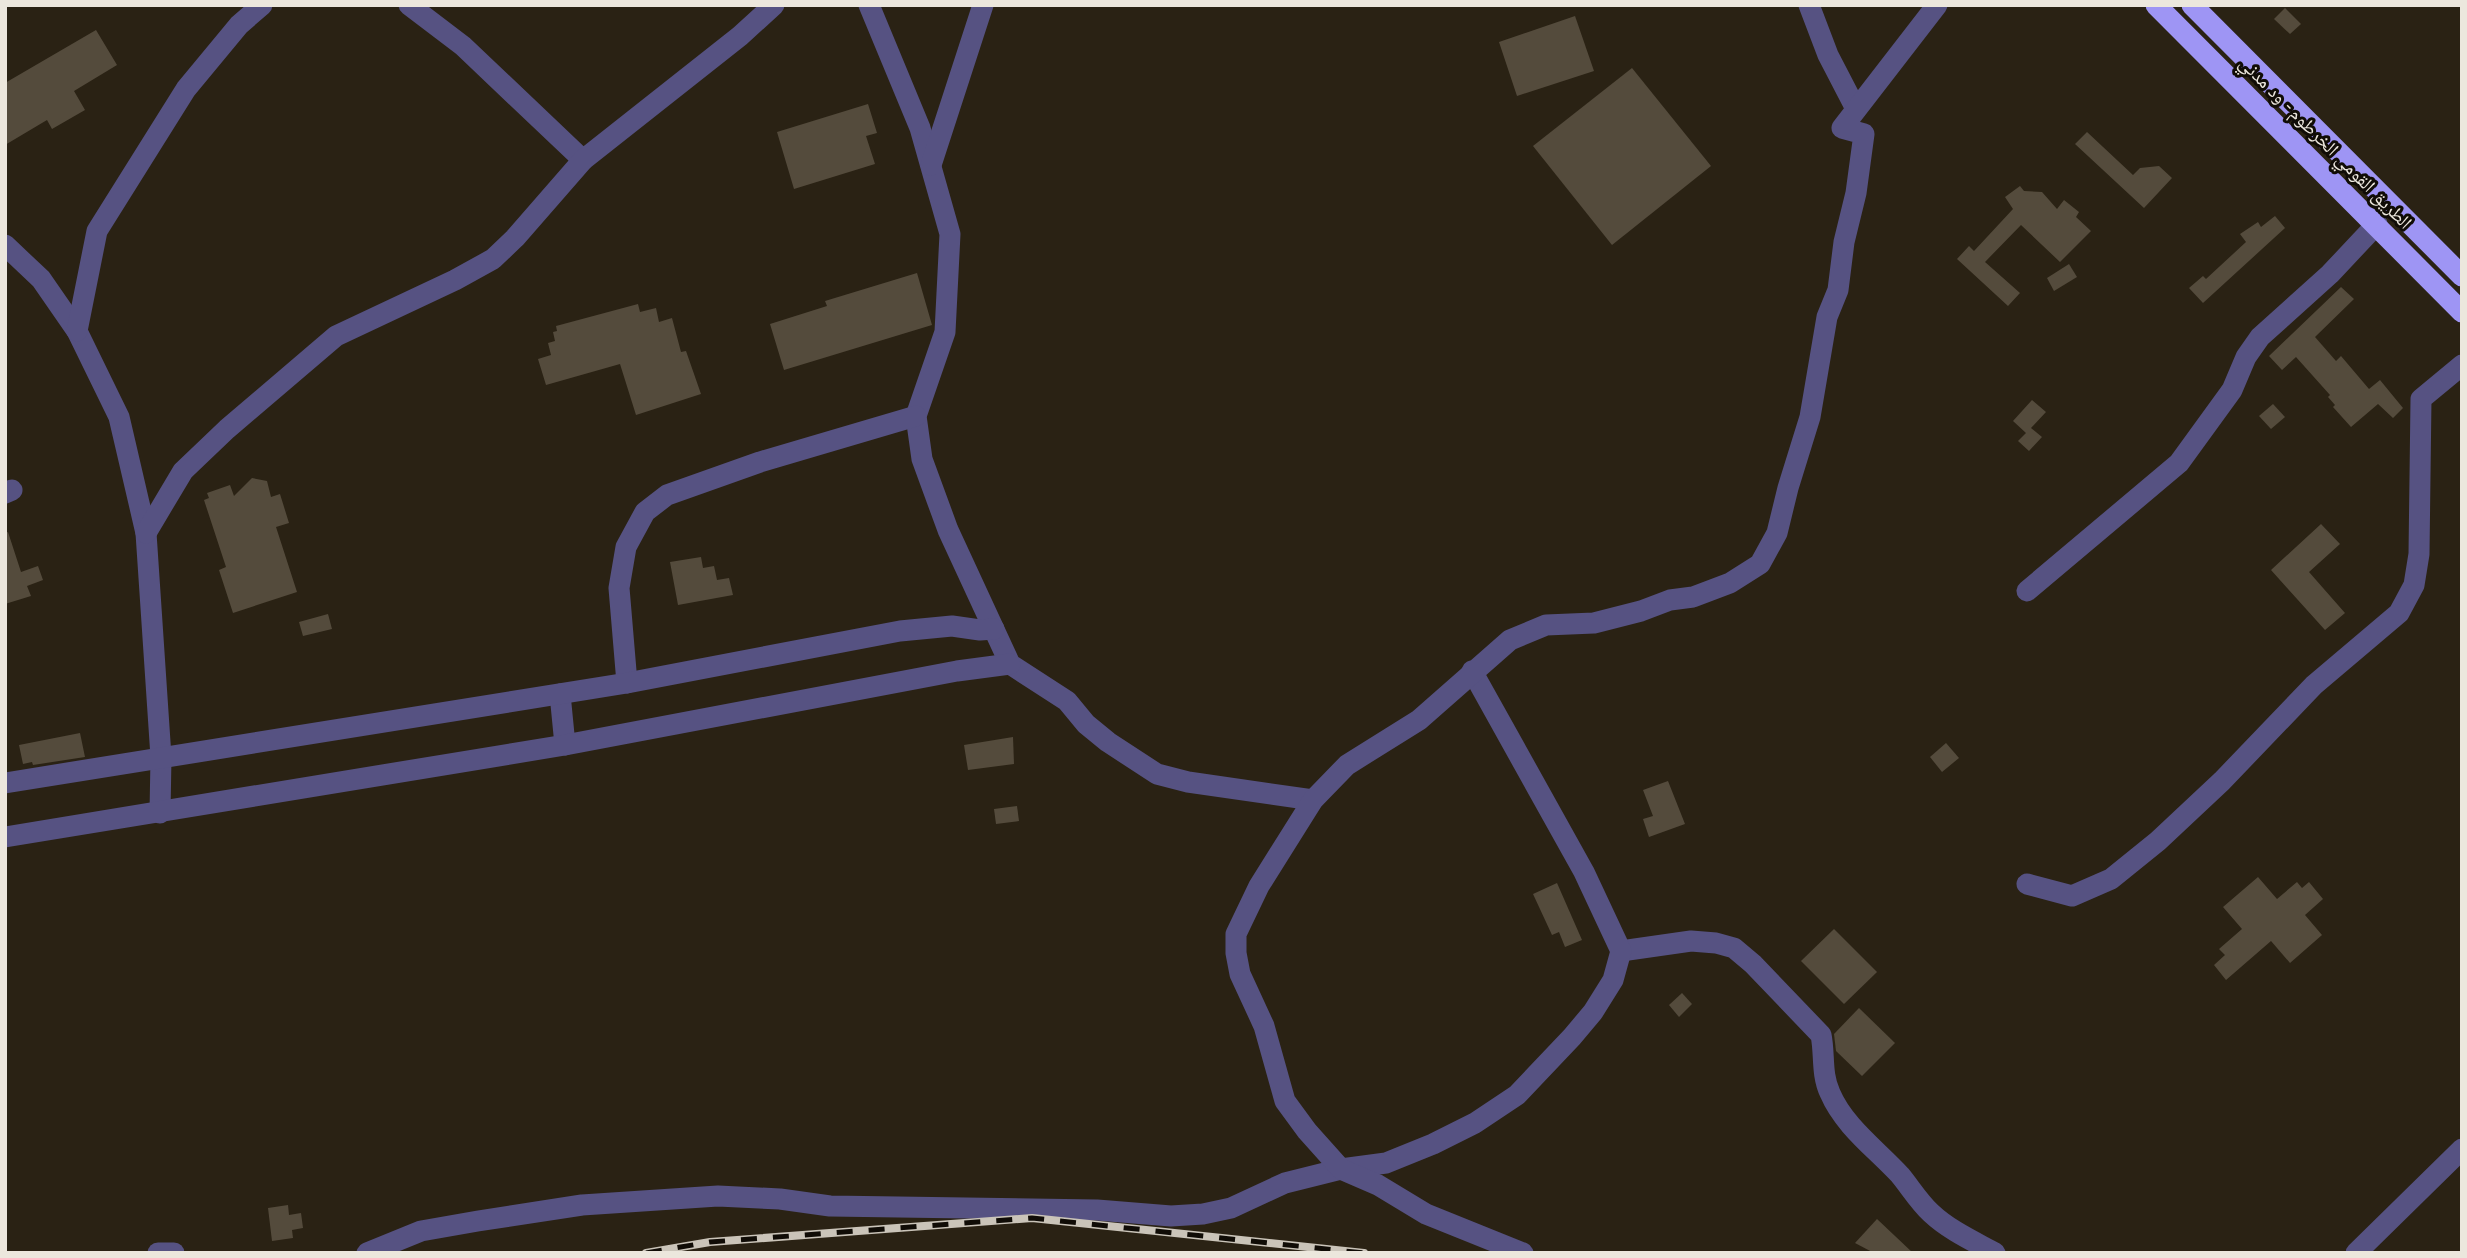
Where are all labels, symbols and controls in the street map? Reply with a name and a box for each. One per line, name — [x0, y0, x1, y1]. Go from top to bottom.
street label: الطريق القومي الخرطوم - ود مدني — [2232, 50, 2418, 236]

